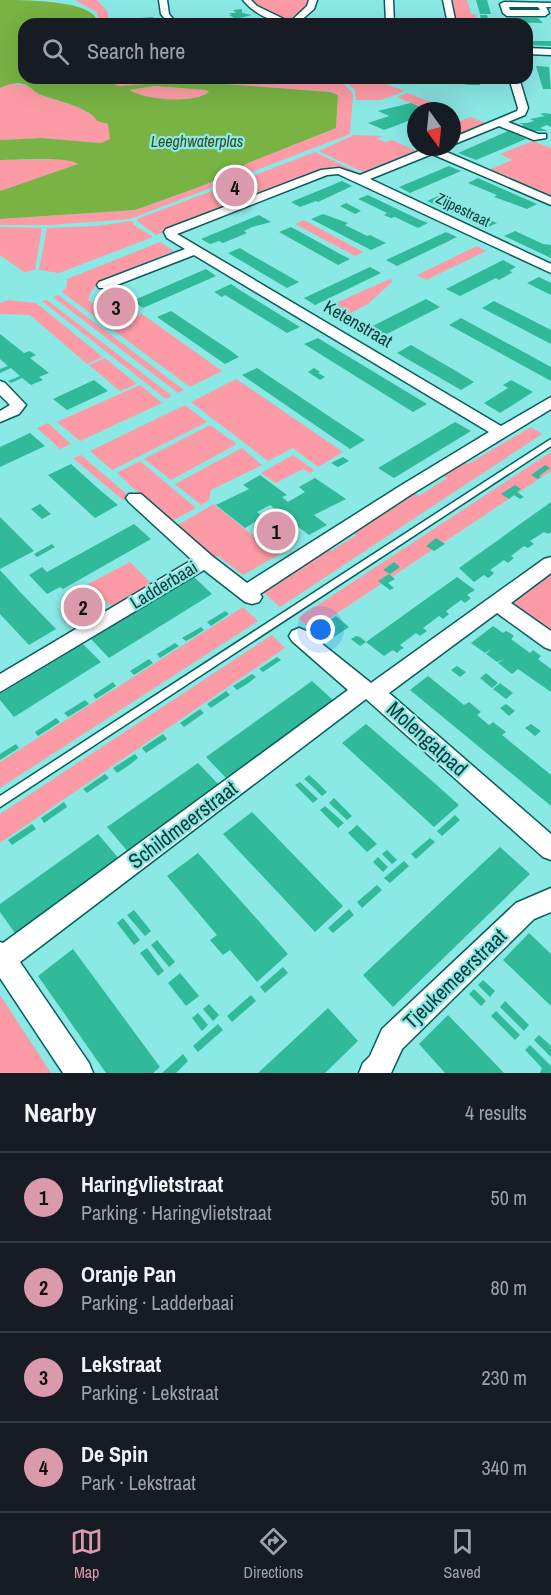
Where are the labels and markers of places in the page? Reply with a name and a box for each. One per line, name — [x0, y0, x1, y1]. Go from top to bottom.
pin: 4 — [216, 164, 254, 210]
pin: 3 — [96, 284, 136, 330]
pin: 1 — [256, 508, 296, 554]
pin: 2 — [64, 584, 103, 630]

